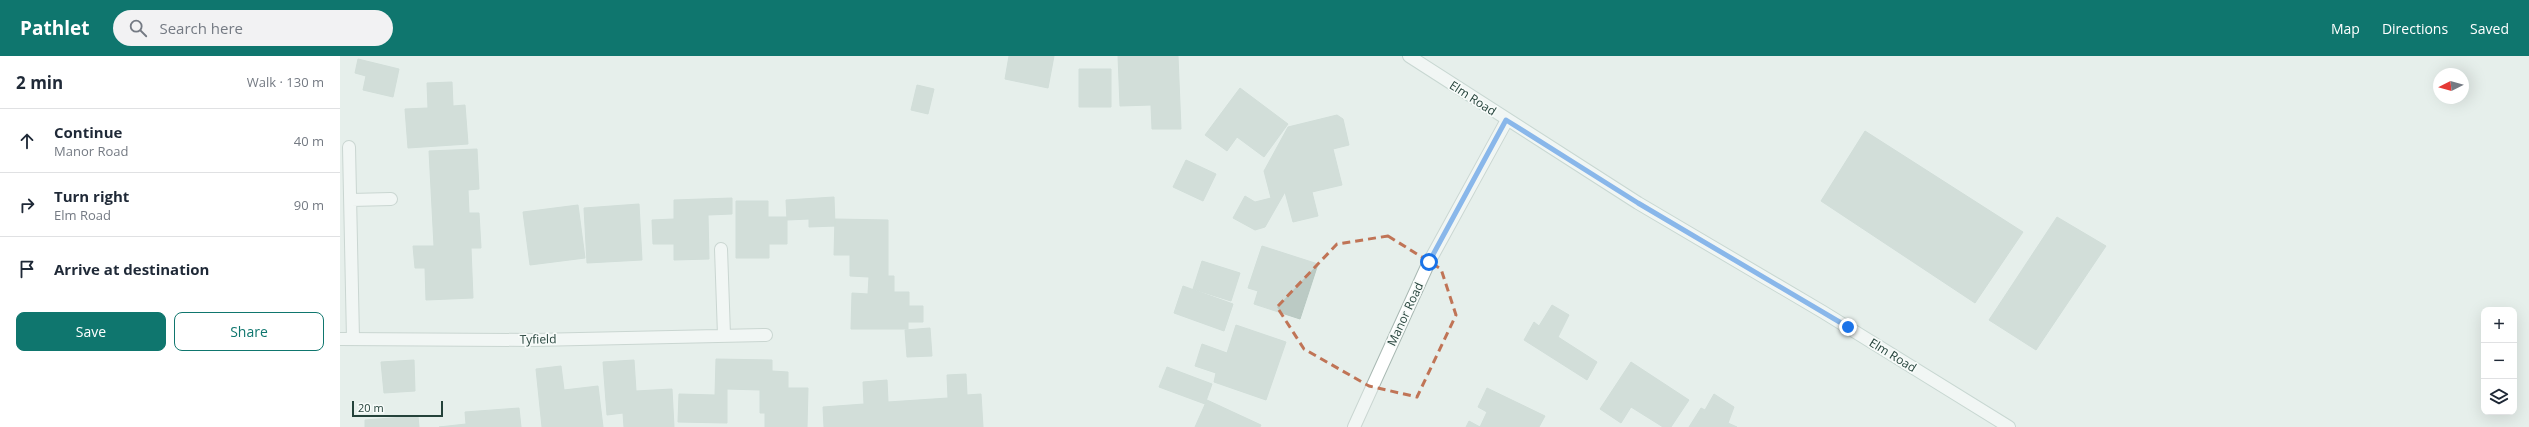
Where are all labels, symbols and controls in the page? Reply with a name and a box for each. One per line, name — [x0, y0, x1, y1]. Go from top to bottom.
search box — [113, 10, 393, 46]
text: Pathlet — [20, 15, 89, 41]
icon: search — [127, 17, 149, 39]
text: Search here — [159, 18, 243, 38]
text: Map — [2331, 19, 2360, 38]
text: Directions — [2382, 19, 2448, 38]
text: Saved — [2470, 19, 2509, 38]
north arrow — [2433, 68, 2469, 104]
text: 2 min — [16, 71, 63, 94]
text: Walk · 130 m — [247, 73, 324, 91]
street label: Elm Road — [1446, 77, 1500, 119]
text: Continue — [54, 122, 122, 142]
icon: ahead — [16, 130, 38, 152]
text: 40 m — [294, 132, 324, 150]
text: Manor Road — [54, 142, 128, 160]
text: Turn right — [54, 186, 129, 206]
icon: right — [16, 194, 38, 216]
text: 90 m — [294, 196, 324, 214]
text: Elm Road — [54, 206, 111, 224]
route start — [1420, 253, 1438, 271]
icon: arrive — [16, 258, 38, 280]
text: Arrive at destination — [54, 259, 209, 279]
street label: Manor Road — [1383, 279, 1427, 349]
map controls — [2481, 307, 2517, 415]
button: + — [2481, 307, 2517, 343]
button: Save — [16, 312, 166, 351]
button: Share — [174, 312, 324, 351]
route end — [1839, 318, 1857, 336]
street label: Tyfield — [519, 330, 557, 348]
street label: Elm Road — [1866, 334, 1920, 376]
button: − — [2481, 343, 2517, 379]
button: layers — [2481, 379, 2517, 415]
scale bar — [352, 399, 443, 418]
text: 20 m — [358, 400, 384, 415]

